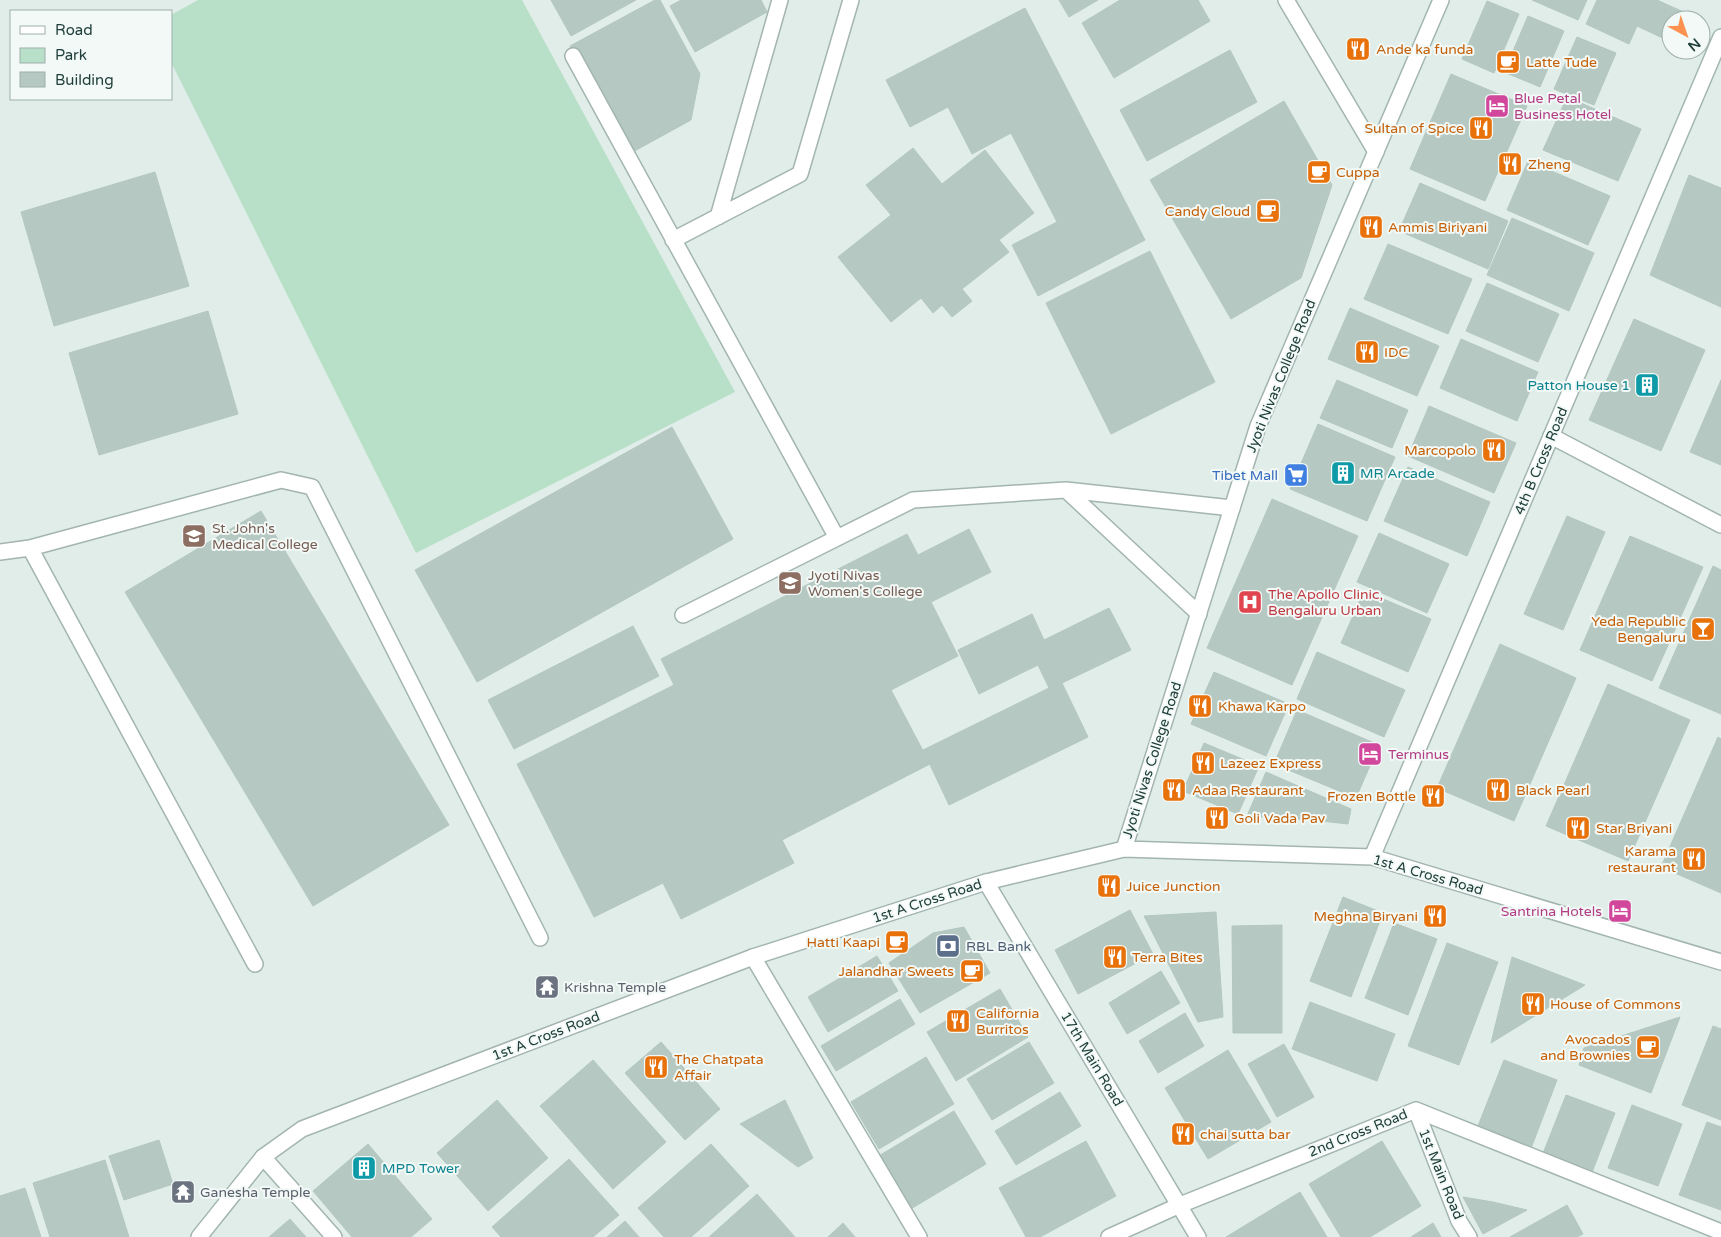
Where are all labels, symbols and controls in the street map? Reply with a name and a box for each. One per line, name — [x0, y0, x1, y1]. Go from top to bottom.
legend — [10, 10, 172, 100]
north arrow — [1661, 10, 1711, 60]
text: Road — [55, 21, 93, 39]
text: N — [1684, 34, 1704, 55]
restaurant icon: Ande ka funda — [1345, 36, 1371, 62]
place label: Ande ka funda — [1376, 41, 1473, 58]
text: Park — [55, 46, 87, 64]
cafe icon: Latte Tude — [1495, 49, 1521, 75]
place label: Latte Tude — [1526, 54, 1597, 71]
text: Building — [55, 71, 114, 89]
place label: Blue Petal Business Hotel — [1514, 90, 1611, 123]
hotel icon: Blue Petal Business Hotel — [1484, 93, 1510, 119]
restaurant icon: Sultan of Spice — [1468, 115, 1494, 141]
place label: Sultan of Spice — [1365, 120, 1464, 137]
restaurant icon: Zheng — [1497, 151, 1523, 177]
place label: Zheng — [1528, 156, 1571, 173]
cafe icon: Cuppa — [1306, 159, 1332, 185]
place label: Cuppa — [1336, 164, 1380, 181]
cafe icon: Candy Cloud — [1255, 198, 1281, 224]
place label: Candy Cloud — [1165, 203, 1250, 220]
restaurant icon: Ammis Biriyani — [1358, 214, 1384, 240]
place label: Ammis Biriyani — [1388, 219, 1487, 236]
street label: Jyoti Nivas College Road — [1242, 297, 1320, 455]
restaurant icon: IDC — [1354, 339, 1380, 365]
place label: IDC — [1384, 344, 1409, 361]
building icon: Patton House 1 — [1634, 372, 1660, 398]
place label: Patton House 1 — [1527, 377, 1630, 394]
street label: 4th B Cross Road — [1511, 405, 1571, 517]
restaurant icon: Marcopolo — [1481, 437, 1507, 463]
place label: Marcopolo — [1404, 442, 1476, 459]
building icon: MR Arcade — [1330, 460, 1356, 486]
supermarket icon: Tibet Mall — [1283, 462, 1309, 488]
place label: MR Arcade — [1360, 465, 1435, 482]
place label: Tibet Mall — [1212, 467, 1278, 484]
place label: St. John's Medical College — [212, 520, 318, 553]
school or university icon: St. John's Medical College — [181, 523, 207, 549]
place label: Jyoti Nivas Women's College — [808, 567, 923, 600]
school or university icon: Jyoti Nivas Women's College — [777, 570, 803, 596]
place label: The Apollo Clinic, Bengaluru Urban — [1268, 586, 1383, 619]
hospital icon: The Apollo Clinic, Bengaluru Urban — [1237, 589, 1263, 615]
place label: Yeda Republic Bengaluru — [1591, 613, 1686, 646]
bar icon: Yeda Republic Bengaluru — [1690, 616, 1716, 642]
street label: Jyoti Nivas College Road — [1119, 680, 1185, 840]
restaurant icon: Khawa Karpo — [1187, 693, 1213, 719]
place label: Khawa Karpo — [1218, 698, 1306, 715]
hotel icon: Terminus — [1357, 741, 1383, 767]
place label: Terminus — [1388, 746, 1449, 763]
restaurant icon: Lazeez Express — [1190, 750, 1216, 776]
place label: Lazeez Express — [1220, 755, 1321, 772]
restaurant icon: Adaa Restaurant — [1161, 777, 1187, 803]
restaurant icon: Black Pearl — [1485, 777, 1511, 803]
place label: Adaa Restaurant — [1192, 782, 1304, 799]
place label: Black Pearl — [1516, 782, 1590, 799]
restaurant icon: Frozen Bottle — [1420, 783, 1446, 809]
place label: Frozen Bottle — [1327, 788, 1416, 805]
restaurant icon: Goli Vada Pav — [1204, 805, 1230, 831]
place label: Goli Vada Pav — [1234, 810, 1326, 827]
restaurant icon: Star Briyani — [1565, 815, 1591, 841]
place label: Star Briyani — [1596, 820, 1672, 837]
place label: Karama restaurant — [1608, 843, 1677, 876]
restaurant icon: Karama restaurant — [1681, 846, 1707, 872]
street label: 1st A Cross Road — [1371, 851, 1485, 899]
restaurant icon: Juice Junction — [1096, 873, 1122, 899]
street label: 1st A Cross Road — [870, 875, 984, 927]
place label: Juice Junction — [1126, 878, 1220, 895]
hotel icon: Santrina Hotels — [1607, 898, 1633, 924]
restaurant icon: Meghna Biryani — [1422, 903, 1448, 929]
place label: Santrina Hotels — [1501, 903, 1602, 920]
place label: Meghna Biryani — [1314, 908, 1418, 925]
cafe icon: Hatti Kaapi — [884, 929, 910, 955]
bank icon: RBL Bank — [935, 933, 961, 959]
place label: Hatti Kaapi — [806, 934, 880, 951]
place label: RBL Bank — [966, 938, 1031, 955]
restaurant icon: Terra Bites — [1102, 944, 1128, 970]
place label: Terra Bites — [1132, 949, 1203, 966]
cafe icon: Jalandhar Sweets — [959, 958, 985, 984]
place label: Jalandhar Sweets — [838, 963, 954, 980]
temple icon: Krishna Temple — [534, 974, 560, 1000]
place label: Krishna Temple — [564, 979, 666, 996]
restaurant icon: House of Commons — [1520, 991, 1546, 1017]
place label: House of Commons — [1550, 996, 1681, 1013]
place label: California Burritos — [976, 1005, 1039, 1038]
street label: 1st A Cross Road — [490, 1008, 602, 1064]
restaurant icon: California Burritos — [945, 1008, 971, 1034]
street label: 17th Main Road — [1057, 1009, 1127, 1109]
place label: Avocados and Brownies — [1540, 1031, 1630, 1064]
cafe icon: Avocados and Brownies — [1635, 1034, 1661, 1060]
place label: The Chatpata Affair — [674, 1051, 764, 1084]
restaurant icon: The Chatpata Affair — [643, 1054, 669, 1080]
street label: 2nd Cross Road — [1306, 1105, 1410, 1161]
restaurant icon: chai sutta bar — [1170, 1121, 1196, 1147]
place label: chai sutta bar — [1200, 1126, 1291, 1143]
street label: 1st Main Road — [1415, 1126, 1467, 1222]
building icon: MPD Tower — [351, 1155, 377, 1181]
place label: MPD Tower — [382, 1160, 460, 1177]
temple icon: Ganesha Temple — [170, 1179, 196, 1205]
place label: Ganesha Temple — [200, 1184, 310, 1201]

